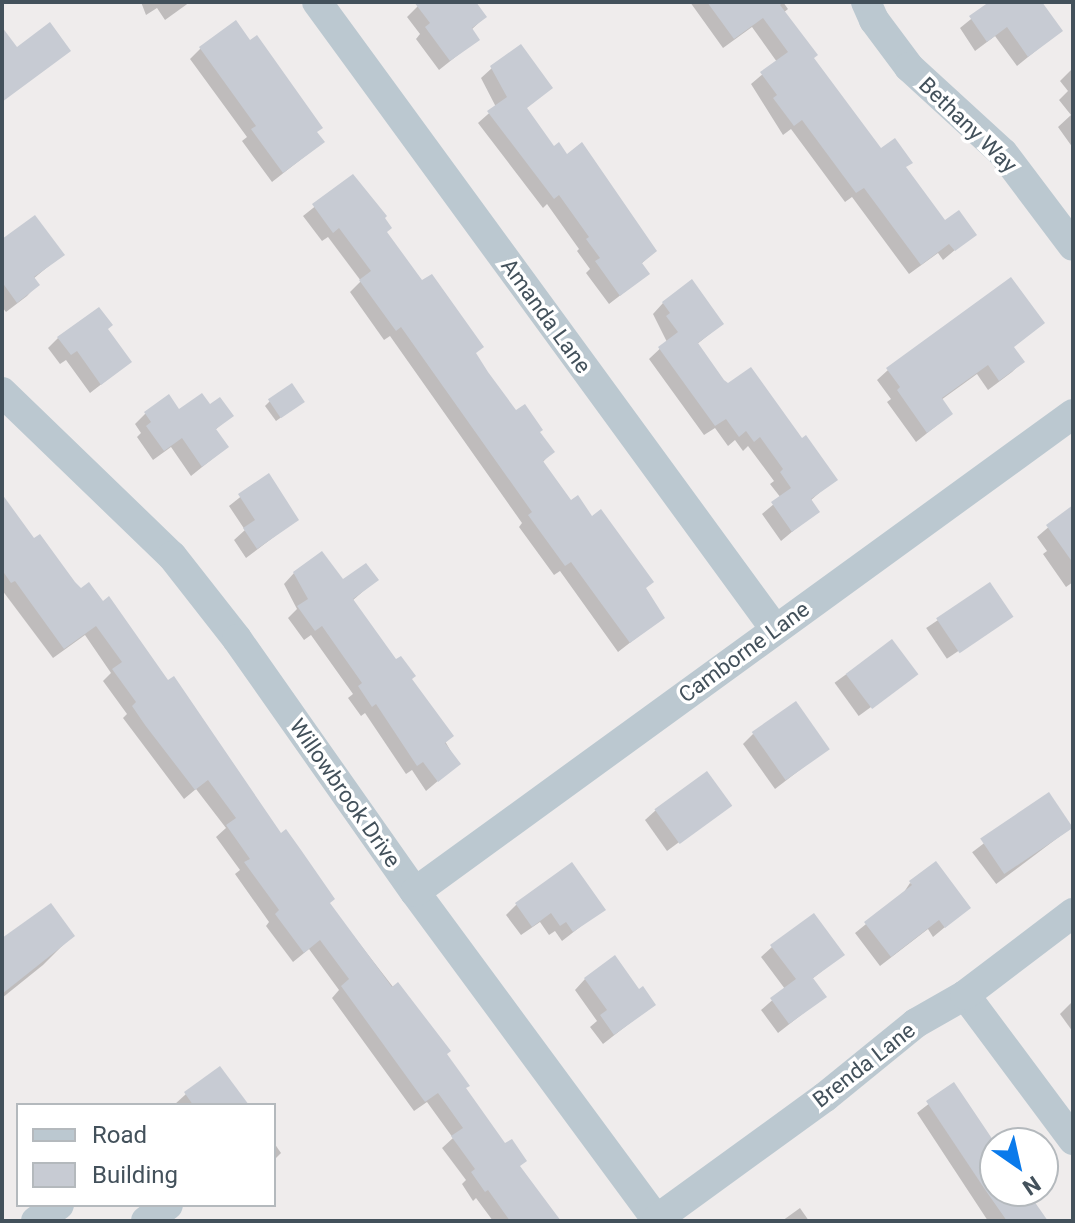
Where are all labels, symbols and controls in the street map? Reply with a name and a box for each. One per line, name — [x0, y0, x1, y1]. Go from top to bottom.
street label: Bethany Way — [913, 72, 1023, 178]
street label: Amanda Lane — [496, 254, 596, 378]
street label: Camborne Lane — [674, 596, 814, 708]
street label: Willowbrook Drive — [284, 714, 406, 872]
street label: Brenda Lane — [808, 1017, 920, 1113]
legend — [16, 1103, 276, 1207]
text: Road — [92, 1121, 147, 1149]
north arrow — [979, 1127, 1059, 1207]
text: Building — [92, 1161, 178, 1189]
text: N — [1018, 1171, 1045, 1200]

